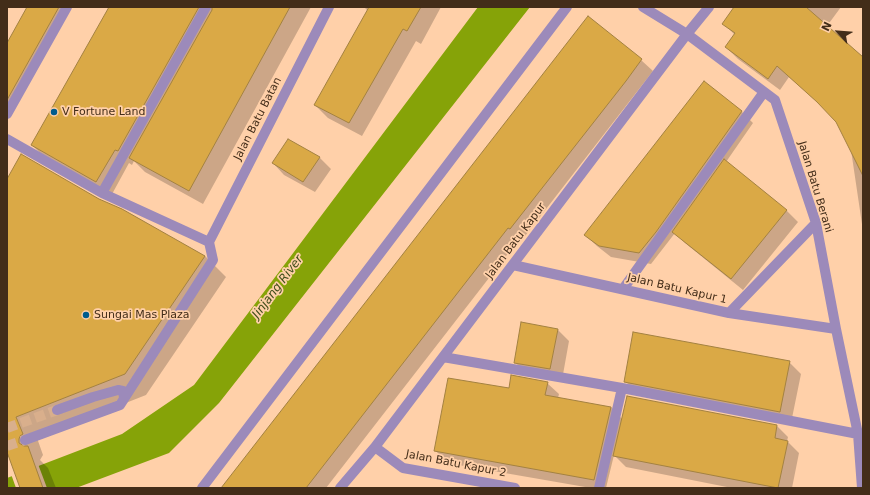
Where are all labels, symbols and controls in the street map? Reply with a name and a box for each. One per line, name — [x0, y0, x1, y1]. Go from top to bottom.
north arrow — [818, 12, 858, 52]
text: N — [819, 20, 835, 34]
street label: Jalan Batu Batan — [231, 75, 285, 163]
place label: V Fortune Land — [62, 105, 146, 119]
marker: V Fortune Land — [49, 107, 59, 117]
street label: Jalan Batu Berani — [795, 140, 835, 234]
street label: Jalan Batu Kapur — [483, 200, 549, 282]
water label: Jinjang River — [250, 253, 306, 321]
street label: Jalan Batu Kapur 1 — [626, 271, 728, 307]
place label: Sungai Mas Plaza — [94, 308, 190, 322]
marker: Sungai Mas Plaza — [81, 310, 91, 320]
street label: Jalan Batu Kapur 2 — [405, 448, 507, 480]

